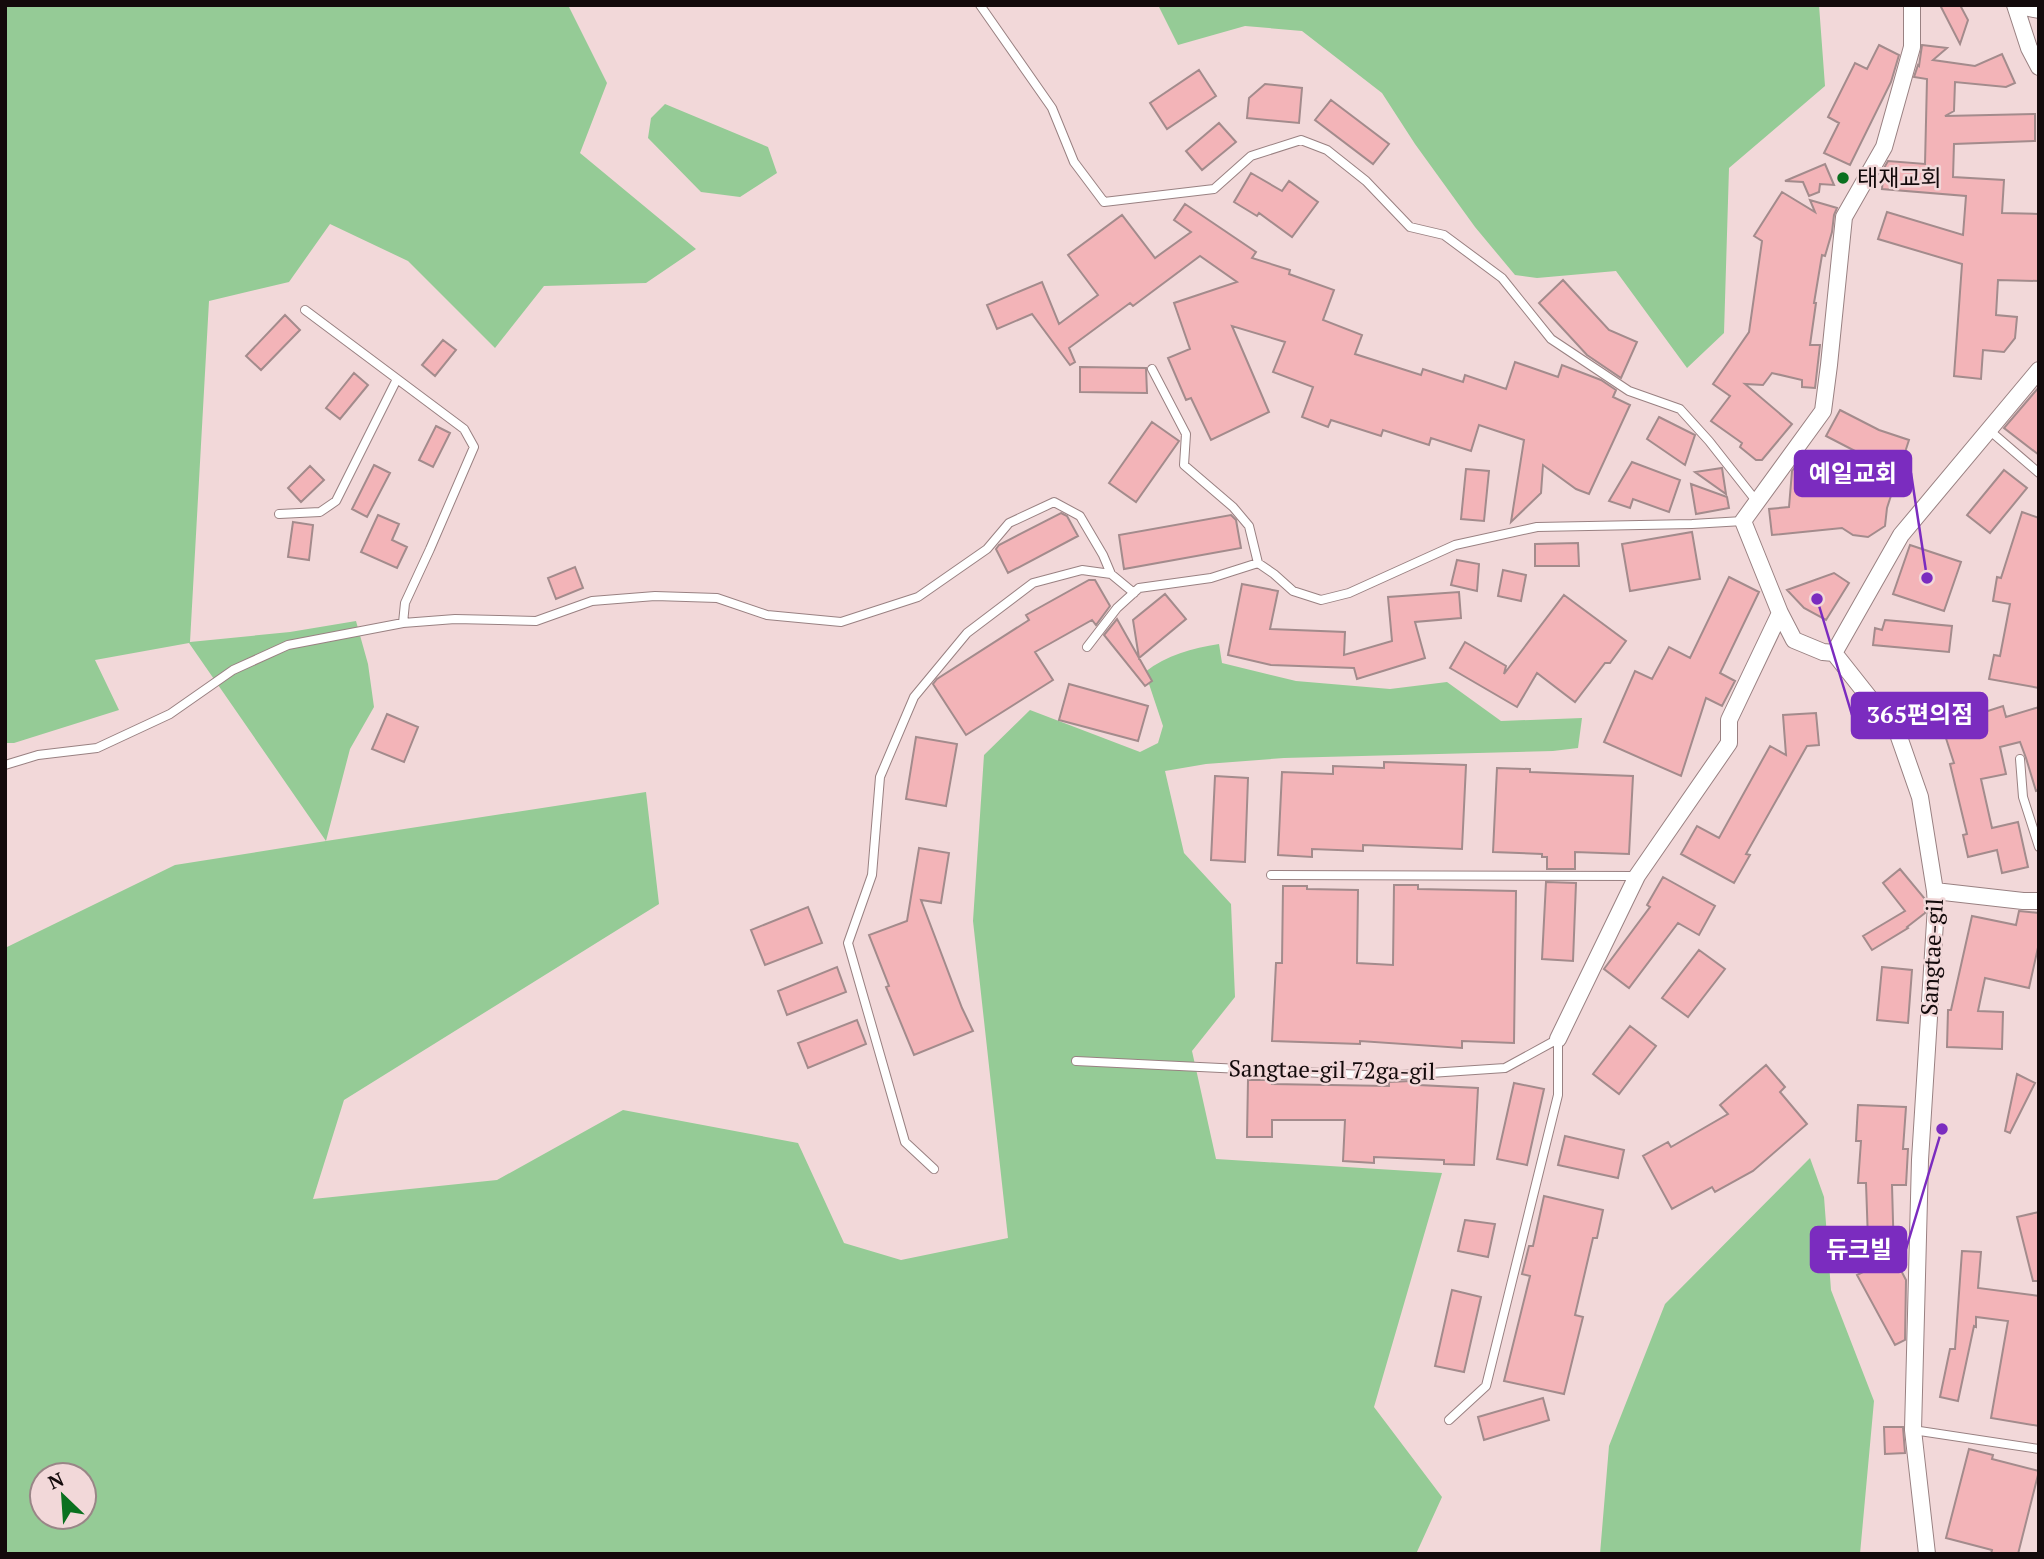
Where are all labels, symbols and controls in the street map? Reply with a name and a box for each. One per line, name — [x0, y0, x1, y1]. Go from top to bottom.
place label: 태재교회 — [1857, 162, 1942, 193]
marker: 태재교회 — [1835, 170, 1851, 186]
callout: 예일교회 — [1795, 451, 1911, 496]
text: 예일교회 — [1809, 457, 1897, 489]
callout: 365편의점 — [1852, 693, 1987, 738]
text: 365편의점 — [1867, 698, 1973, 730]
street label: Sangtae-gil — [1913, 898, 1950, 1016]
street label: Sangtae-gil 72ga-gil — [1228, 1052, 1436, 1087]
callout: 듀크빌 — [1811, 1227, 1906, 1272]
text: 듀크빌 — [1826, 1233, 1892, 1265]
north arrow — [28, 1461, 98, 1531]
text: N — [44, 1466, 68, 1495]

